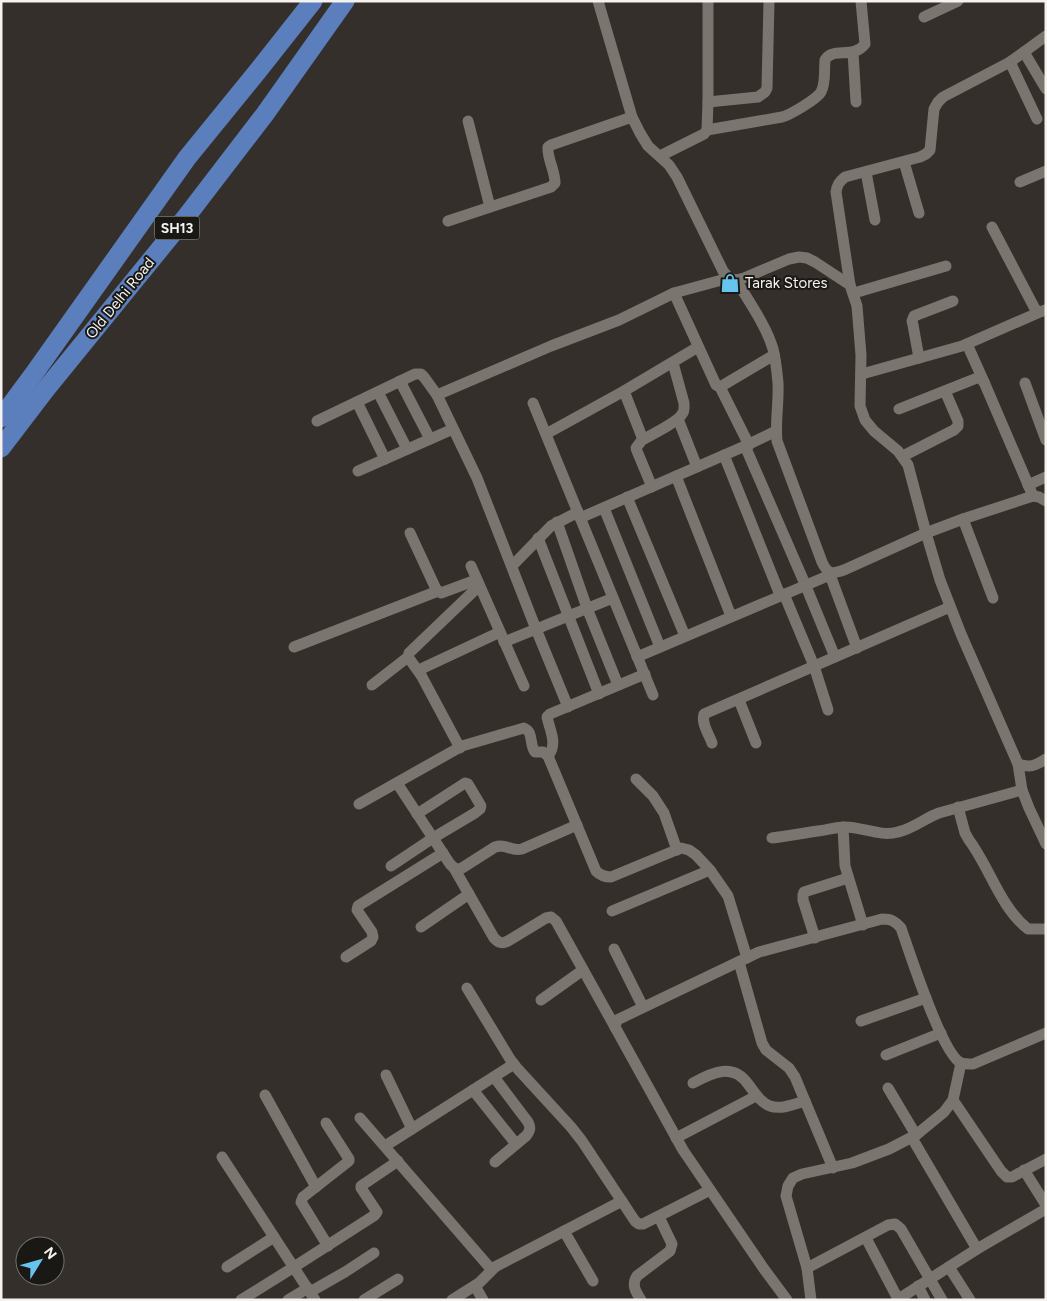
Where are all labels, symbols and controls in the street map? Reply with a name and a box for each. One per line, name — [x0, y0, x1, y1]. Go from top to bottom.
road number: SH13 — [154, 217, 200, 240]
street label: Old Delhi Road — [82, 254, 158, 342]
shop icon: Tarak Stores — [719, 272, 741, 294]
place label: Tarak Stores — [745, 274, 828, 292]
north arrow — [15, 1236, 65, 1286]
text: N — [40, 1244, 60, 1263]

